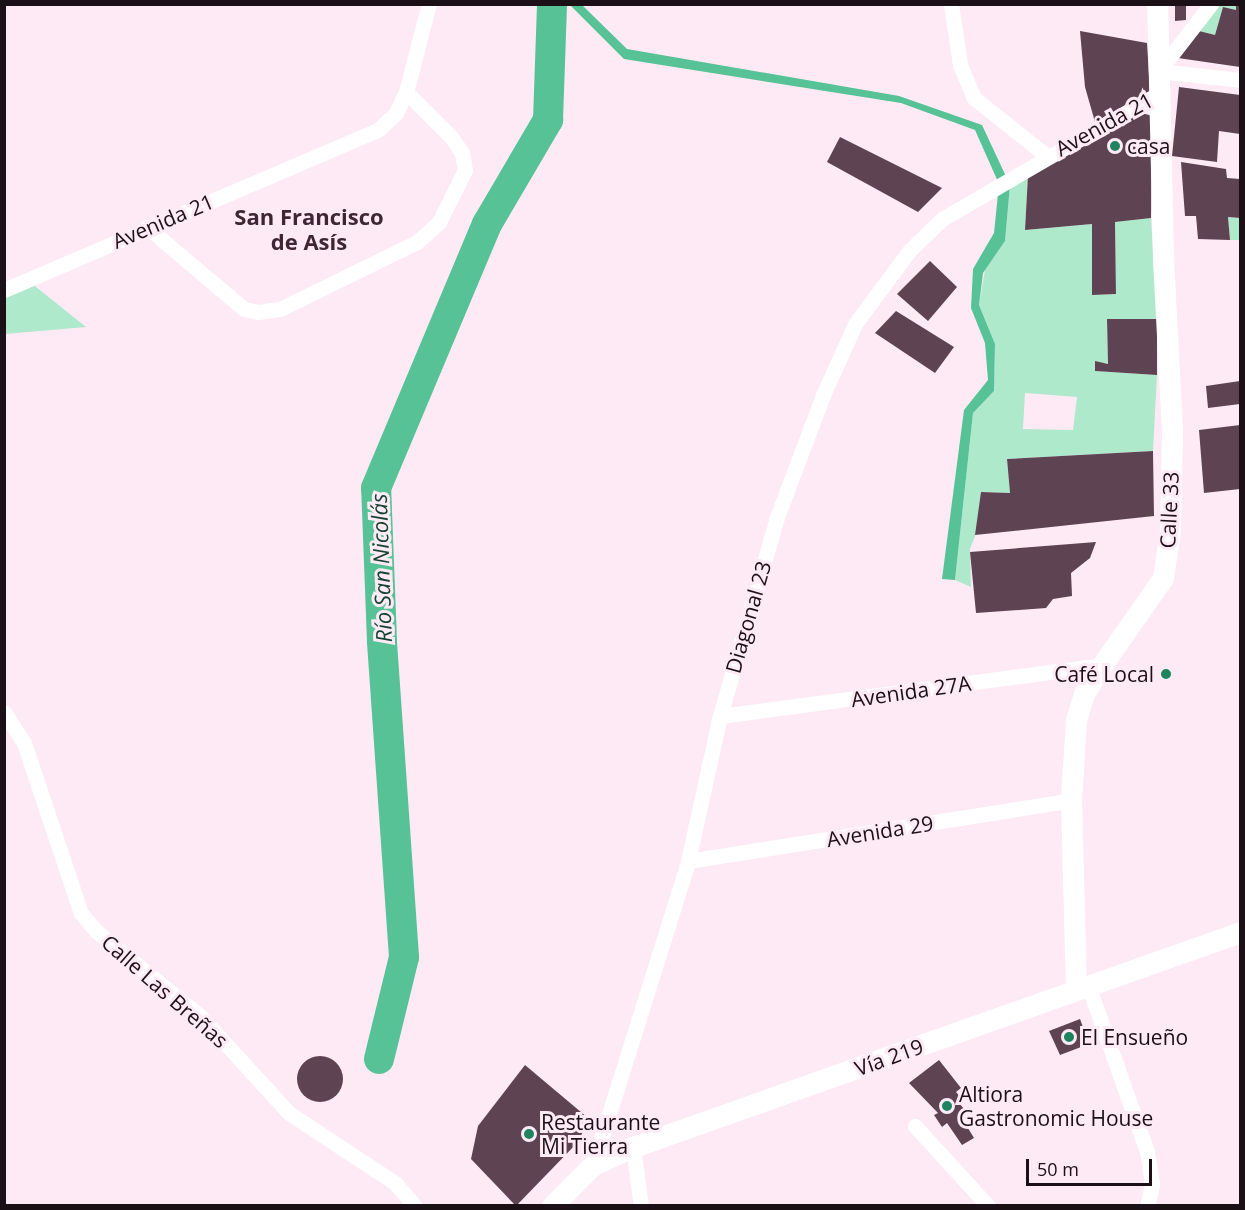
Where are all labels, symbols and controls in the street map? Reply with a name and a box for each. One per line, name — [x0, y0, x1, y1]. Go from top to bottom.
street label: Avenida 21 — [1051, 87, 1157, 161]
place label: casa — [1127, 133, 1170, 159]
marker: casa — [1108, 139, 1122, 153]
street label: Avenida 21 — [108, 188, 218, 254]
district label: San Francisco de Asís — [234, 203, 384, 254]
street label: Calle 33 — [1154, 471, 1184, 549]
water label: Río San Nicolás — [365, 493, 397, 643]
street label: Diagonal 23 — [720, 558, 776, 676]
place label: Café Local — [1054, 661, 1154, 687]
marker: Café Local — [1159, 667, 1173, 681]
street label: Avenida 27A — [849, 670, 973, 712]
street label: Avenida 29 — [825, 810, 935, 852]
street label: Calle Las Breñas — [97, 929, 233, 1053]
place label: El Ensueño — [1081, 1024, 1188, 1050]
marker: El Ensueño — [1062, 1030, 1076, 1044]
street label: Vía 219 — [851, 1033, 927, 1081]
place label: Altiora Gastronomic House — [959, 1081, 1153, 1131]
marker: Altiora Gastronomic House — [940, 1099, 954, 1113]
place label: Restaurante Mi Tierra — [541, 1109, 660, 1159]
marker: Restaurante Mi Tierra — [522, 1127, 536, 1141]
scale bar — [1029, 1147, 1155, 1185]
text: 50 m — [1037, 1157, 1079, 1181]

